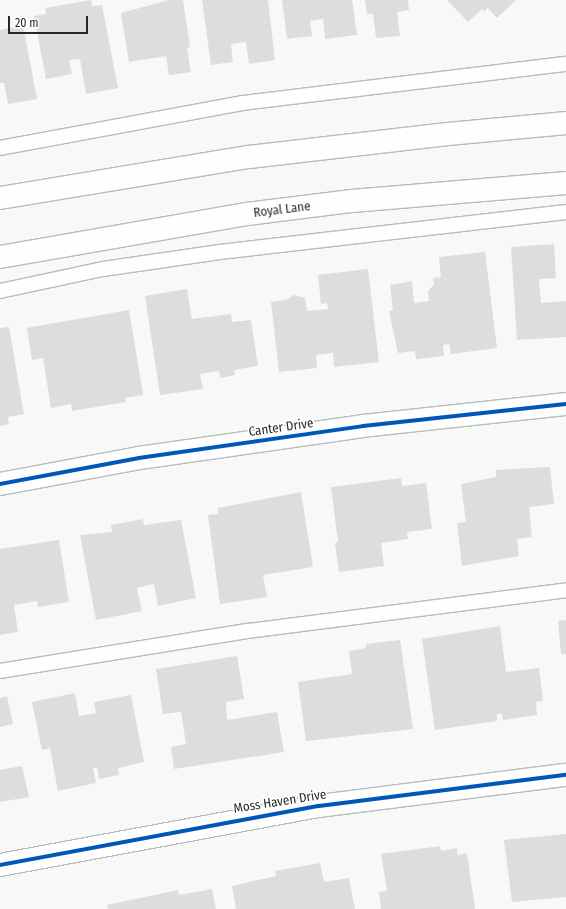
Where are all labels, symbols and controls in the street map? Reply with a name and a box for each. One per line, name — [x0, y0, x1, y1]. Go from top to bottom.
scale bar — [10, 8, 90, 34]
text: 20 m — [15, 16, 39, 30]
street label: Royal Lane — [253, 199, 311, 221]
street label: Canter Drive — [248, 416, 314, 440]
street label: Moss Haven Drive — [232, 787, 328, 817]

